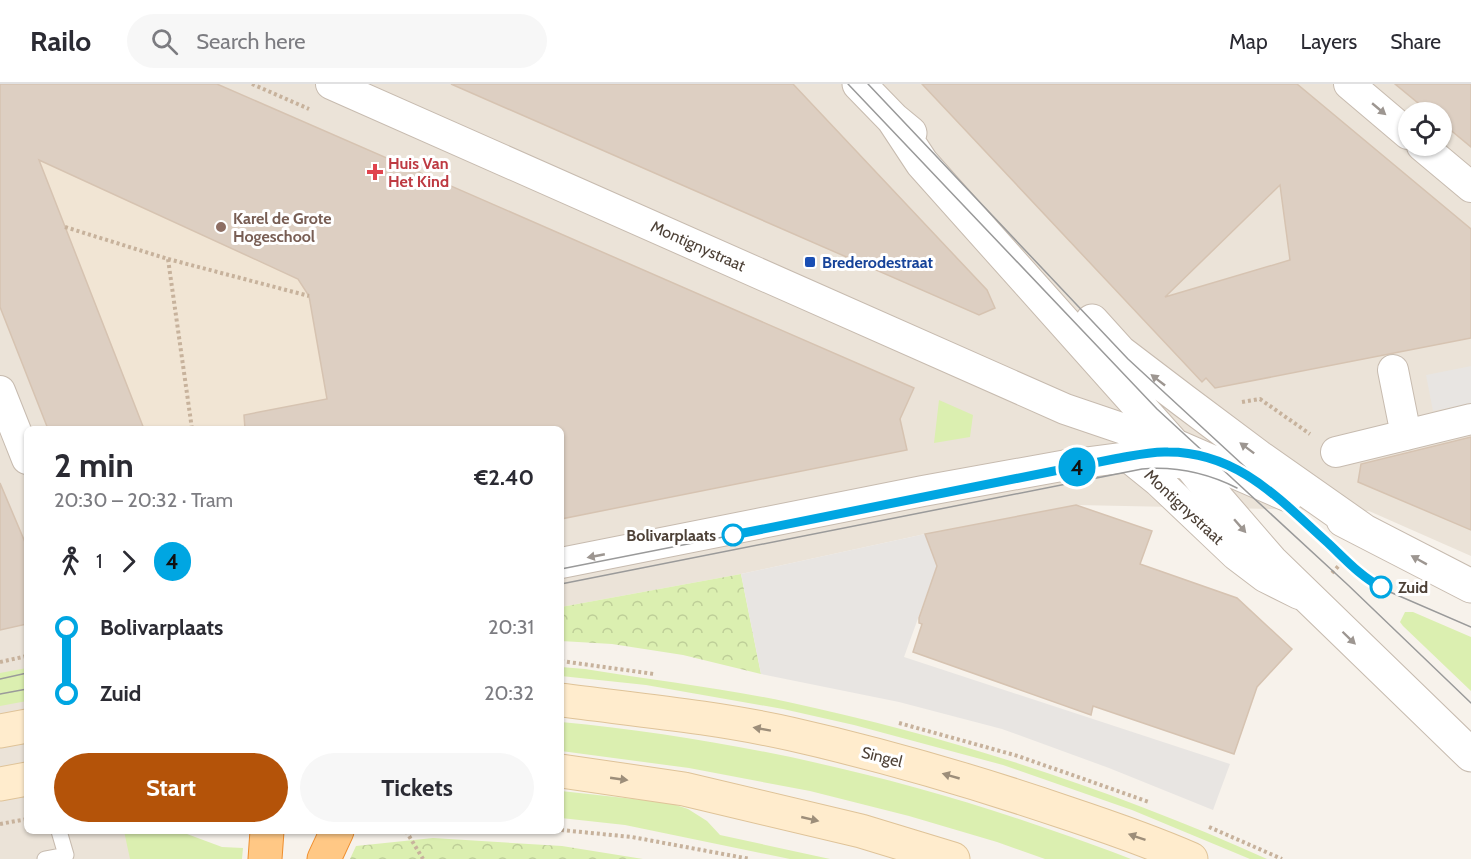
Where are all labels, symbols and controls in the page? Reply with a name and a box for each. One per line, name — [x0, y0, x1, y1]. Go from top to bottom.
search box — [127, 14, 547, 68]
text: Railo — [30, 24, 91, 58]
icon: search — [148, 25, 181, 58]
text: Search here — [196, 28, 306, 55]
text: Map — [1229, 29, 1268, 54]
text: Layers — [1301, 29, 1357, 54]
text: Share — [1390, 29, 1441, 54]
one-way arrow — [1371, 102, 1386, 115]
map controls — [1398, 102, 1452, 156]
button: locate — [1398, 102, 1452, 156]
place label: Huis Van Het Kind — [388, 154, 449, 191]
marker: Huis Van Het Kind — [366, 163, 384, 181]
place label: Karel de Grote Hogeschool — [233, 209, 332, 246]
street label: Montignystraat — [648, 217, 749, 276]
marker: Karel de Grote Hogeschool — [214, 220, 228, 234]
place label: Brederodestraat — [822, 253, 934, 272]
marker: Brederodestraat — [803, 255, 817, 269]
one-way arrow — [1150, 374, 1166, 387]
one-way arrow — [1239, 442, 1255, 454]
text: 2 min — [54, 445, 134, 485]
line badge: 4 — [1058, 448, 1096, 487]
text: 4 — [1070, 455, 1084, 480]
text: €2.40 — [474, 464, 534, 491]
street label: Montignystraat — [1140, 465, 1228, 549]
text: 20:30 – 20:32 · Tram — [54, 488, 233, 512]
one-way arrow — [1233, 518, 1246, 533]
marker: Bolivarplaats — [722, 524, 744, 546]
place label: Bolivarplaats — [626, 526, 716, 545]
icon: walk — [54, 545, 87, 578]
icon: forward — [112, 545, 145, 578]
text: 1 — [96, 549, 103, 573]
text: 4 — [166, 549, 179, 574]
one-way arrow — [586, 552, 605, 561]
one-way arrow — [1410, 555, 1427, 565]
marker: Zuid — [1370, 576, 1392, 598]
place label: Zuid — [1398, 578, 1428, 597]
text: Bolivarplaats — [100, 614, 223, 641]
text: 20:31 — [488, 615, 534, 639]
one-way arrow — [1342, 631, 1357, 645]
text: Zuid — [100, 680, 141, 707]
text: 20:32 — [484, 681, 534, 705]
one-way arrow — [753, 724, 772, 733]
street label: Singel — [860, 743, 905, 771]
button: Start — [54, 753, 288, 822]
button: Tickets — [300, 753, 534, 822]
one-way arrow — [942, 771, 960, 780]
one-way arrow — [610, 775, 629, 784]
one-way arrow — [801, 814, 819, 824]
one-way arrow — [1128, 831, 1146, 841]

